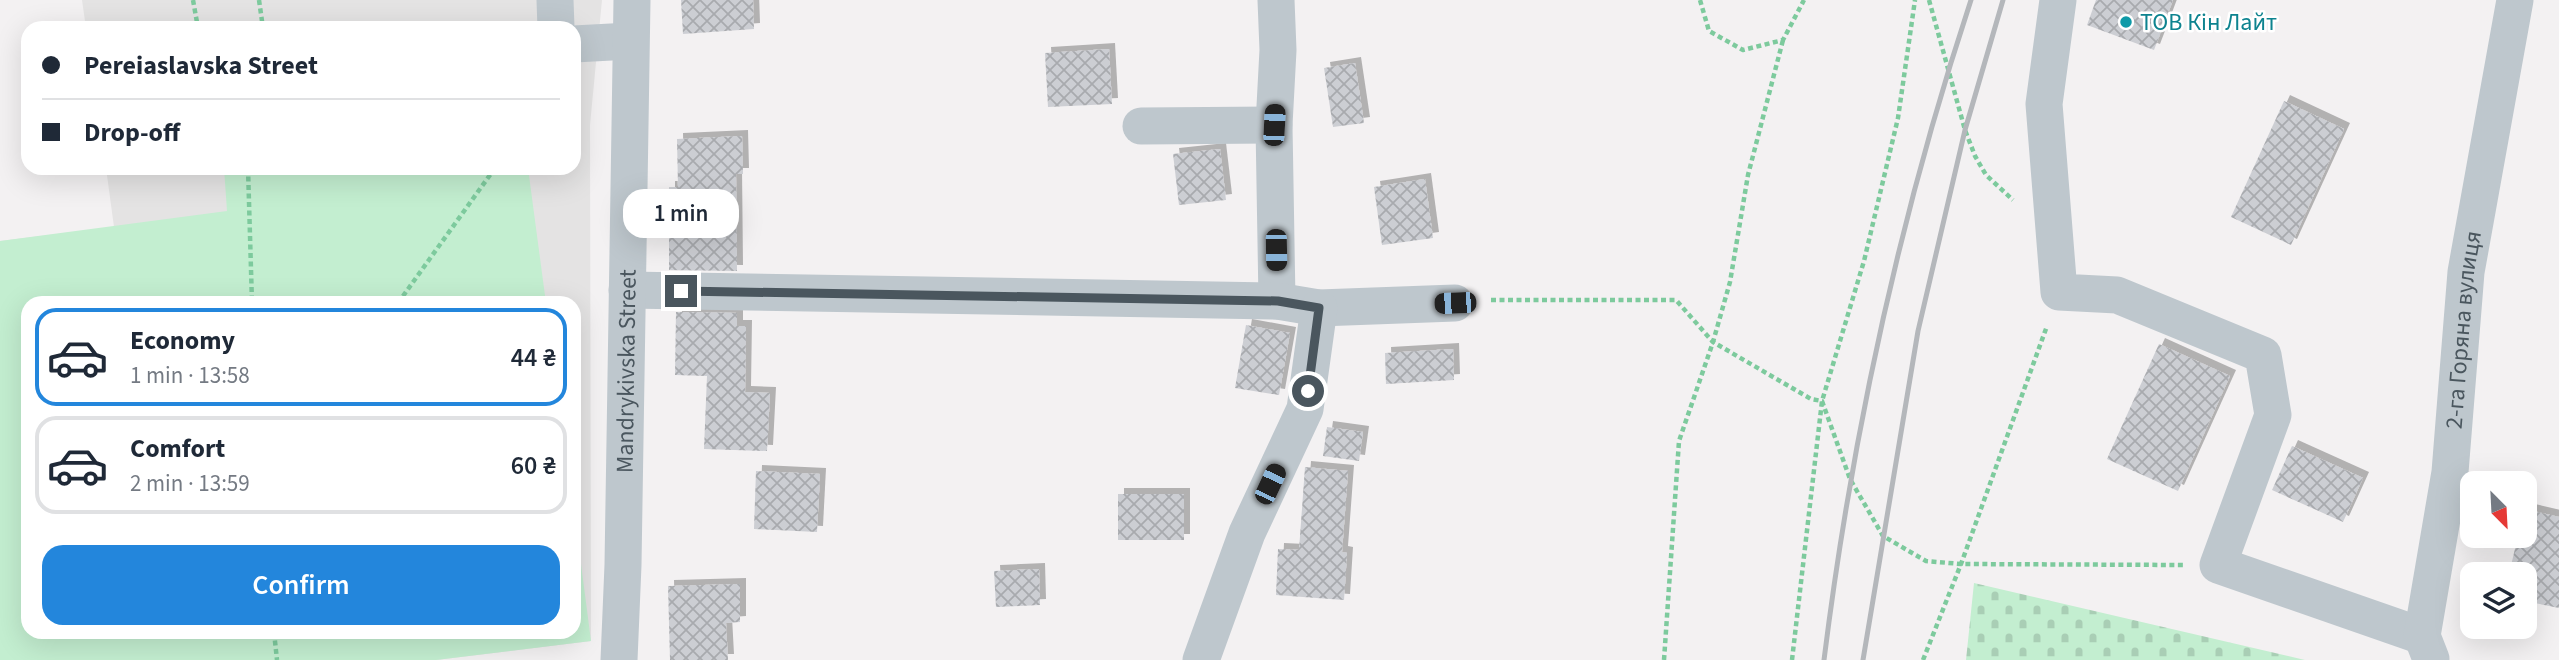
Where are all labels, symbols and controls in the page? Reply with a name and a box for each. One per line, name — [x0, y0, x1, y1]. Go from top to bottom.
place label: ТОВ Кін Лайт — [2140, 5, 2277, 40]
marker: ТОВ Кін Лайт — [2118, 14, 2134, 30]
text: Pereiaslavska Street — [84, 47, 318, 84]
car — [1263, 103, 1286, 147]
text: Drop-off — [84, 114, 180, 151]
callout: 1 min — [623, 190, 739, 238]
text: 1 min — [654, 197, 708, 230]
street label: 2-га Горяна вулиця — [2437, 228, 2491, 430]
car — [1266, 229, 1287, 271]
street label: Mandrykivska Street — [607, 269, 646, 473]
route end — [665, 275, 697, 307]
car — [1434, 292, 1477, 314]
text: Economy — [130, 322, 235, 359]
icon: car — [46, 326, 109, 389]
text: 44 ₴ — [511, 339, 556, 376]
text: 1 min · 13:58 — [130, 359, 250, 392]
route start — [1292, 375, 1324, 407]
text: Comfort — [130, 430, 225, 467]
icon: car — [46, 434, 109, 497]
text: 60 ₴ — [511, 447, 556, 484]
car — [1252, 461, 1289, 507]
text: 2 min · 13:59 — [130, 467, 250, 500]
north arrow — [2460, 471, 2538, 548]
map controls — [2460, 471, 2537, 639]
button: Confirm — [42, 545, 560, 625]
button: layers — [2460, 562, 2537, 639]

